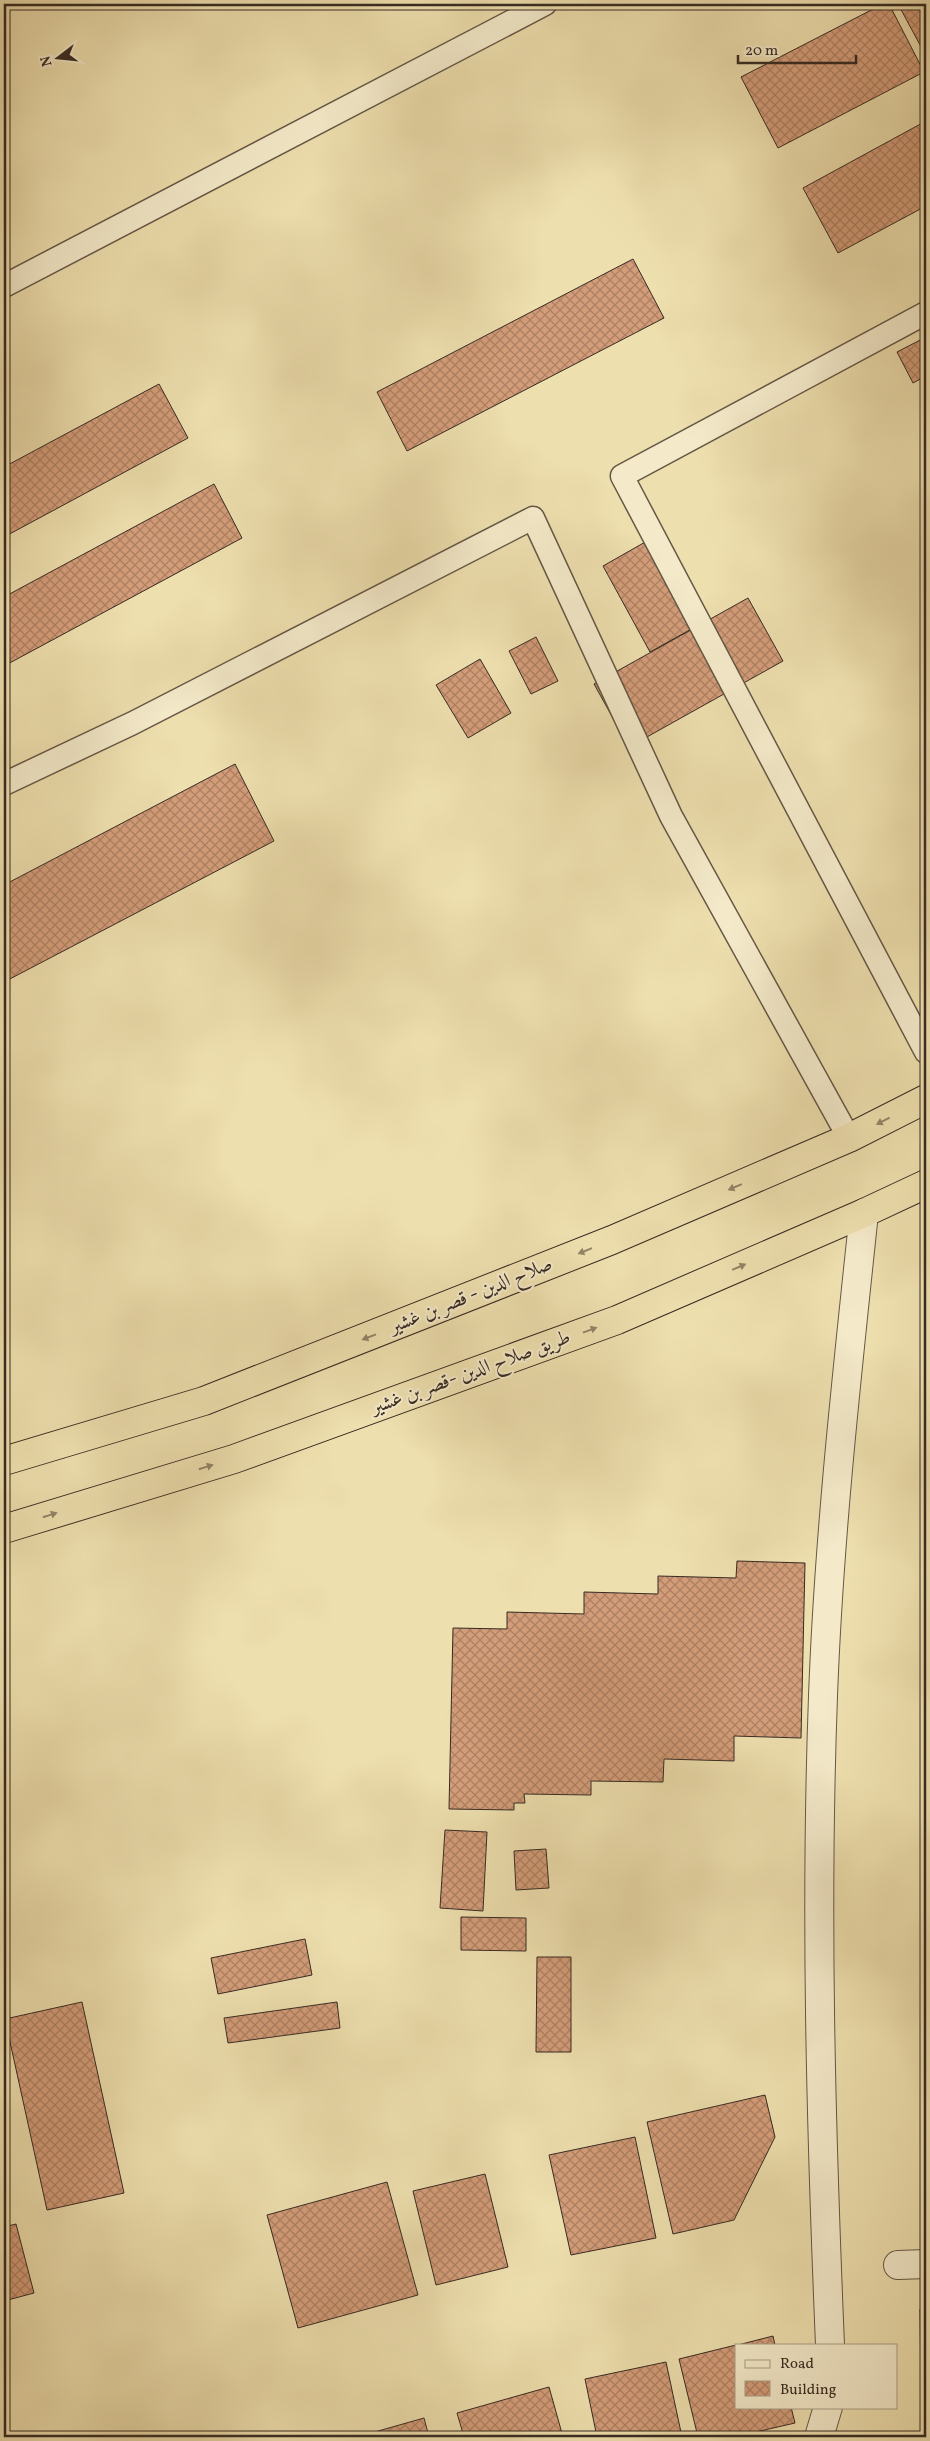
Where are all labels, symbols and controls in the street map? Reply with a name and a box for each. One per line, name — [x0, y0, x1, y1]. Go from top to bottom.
north arrow — [32, 32, 82, 82]
scale bar — [738, 32, 855, 64]
text: 20 m — [745, 41, 778, 62]
text: N — [36, 54, 57, 69]
one-way arrow — [876, 1117, 890, 1125]
one-way arrow — [728, 1184, 742, 1192]
one-way arrow — [578, 1247, 592, 1255]
street label: صلاح الدين - قصر بن غشير — [383, 1250, 557, 1344]
one-way arrow — [732, 1263, 746, 1271]
street label: طريق صلاح الدين -قصر بن غشير — [365, 1324, 575, 1425]
one-way arrow — [582, 1326, 597, 1333]
one-way arrow — [361, 1333, 376, 1341]
one-way arrow — [199, 1463, 214, 1471]
one-way arrow — [43, 1510, 58, 1518]
legend — [735, 2344, 898, 2408]
text: Road — [780, 2354, 814, 2375]
text: Building — [780, 2380, 837, 2401]

